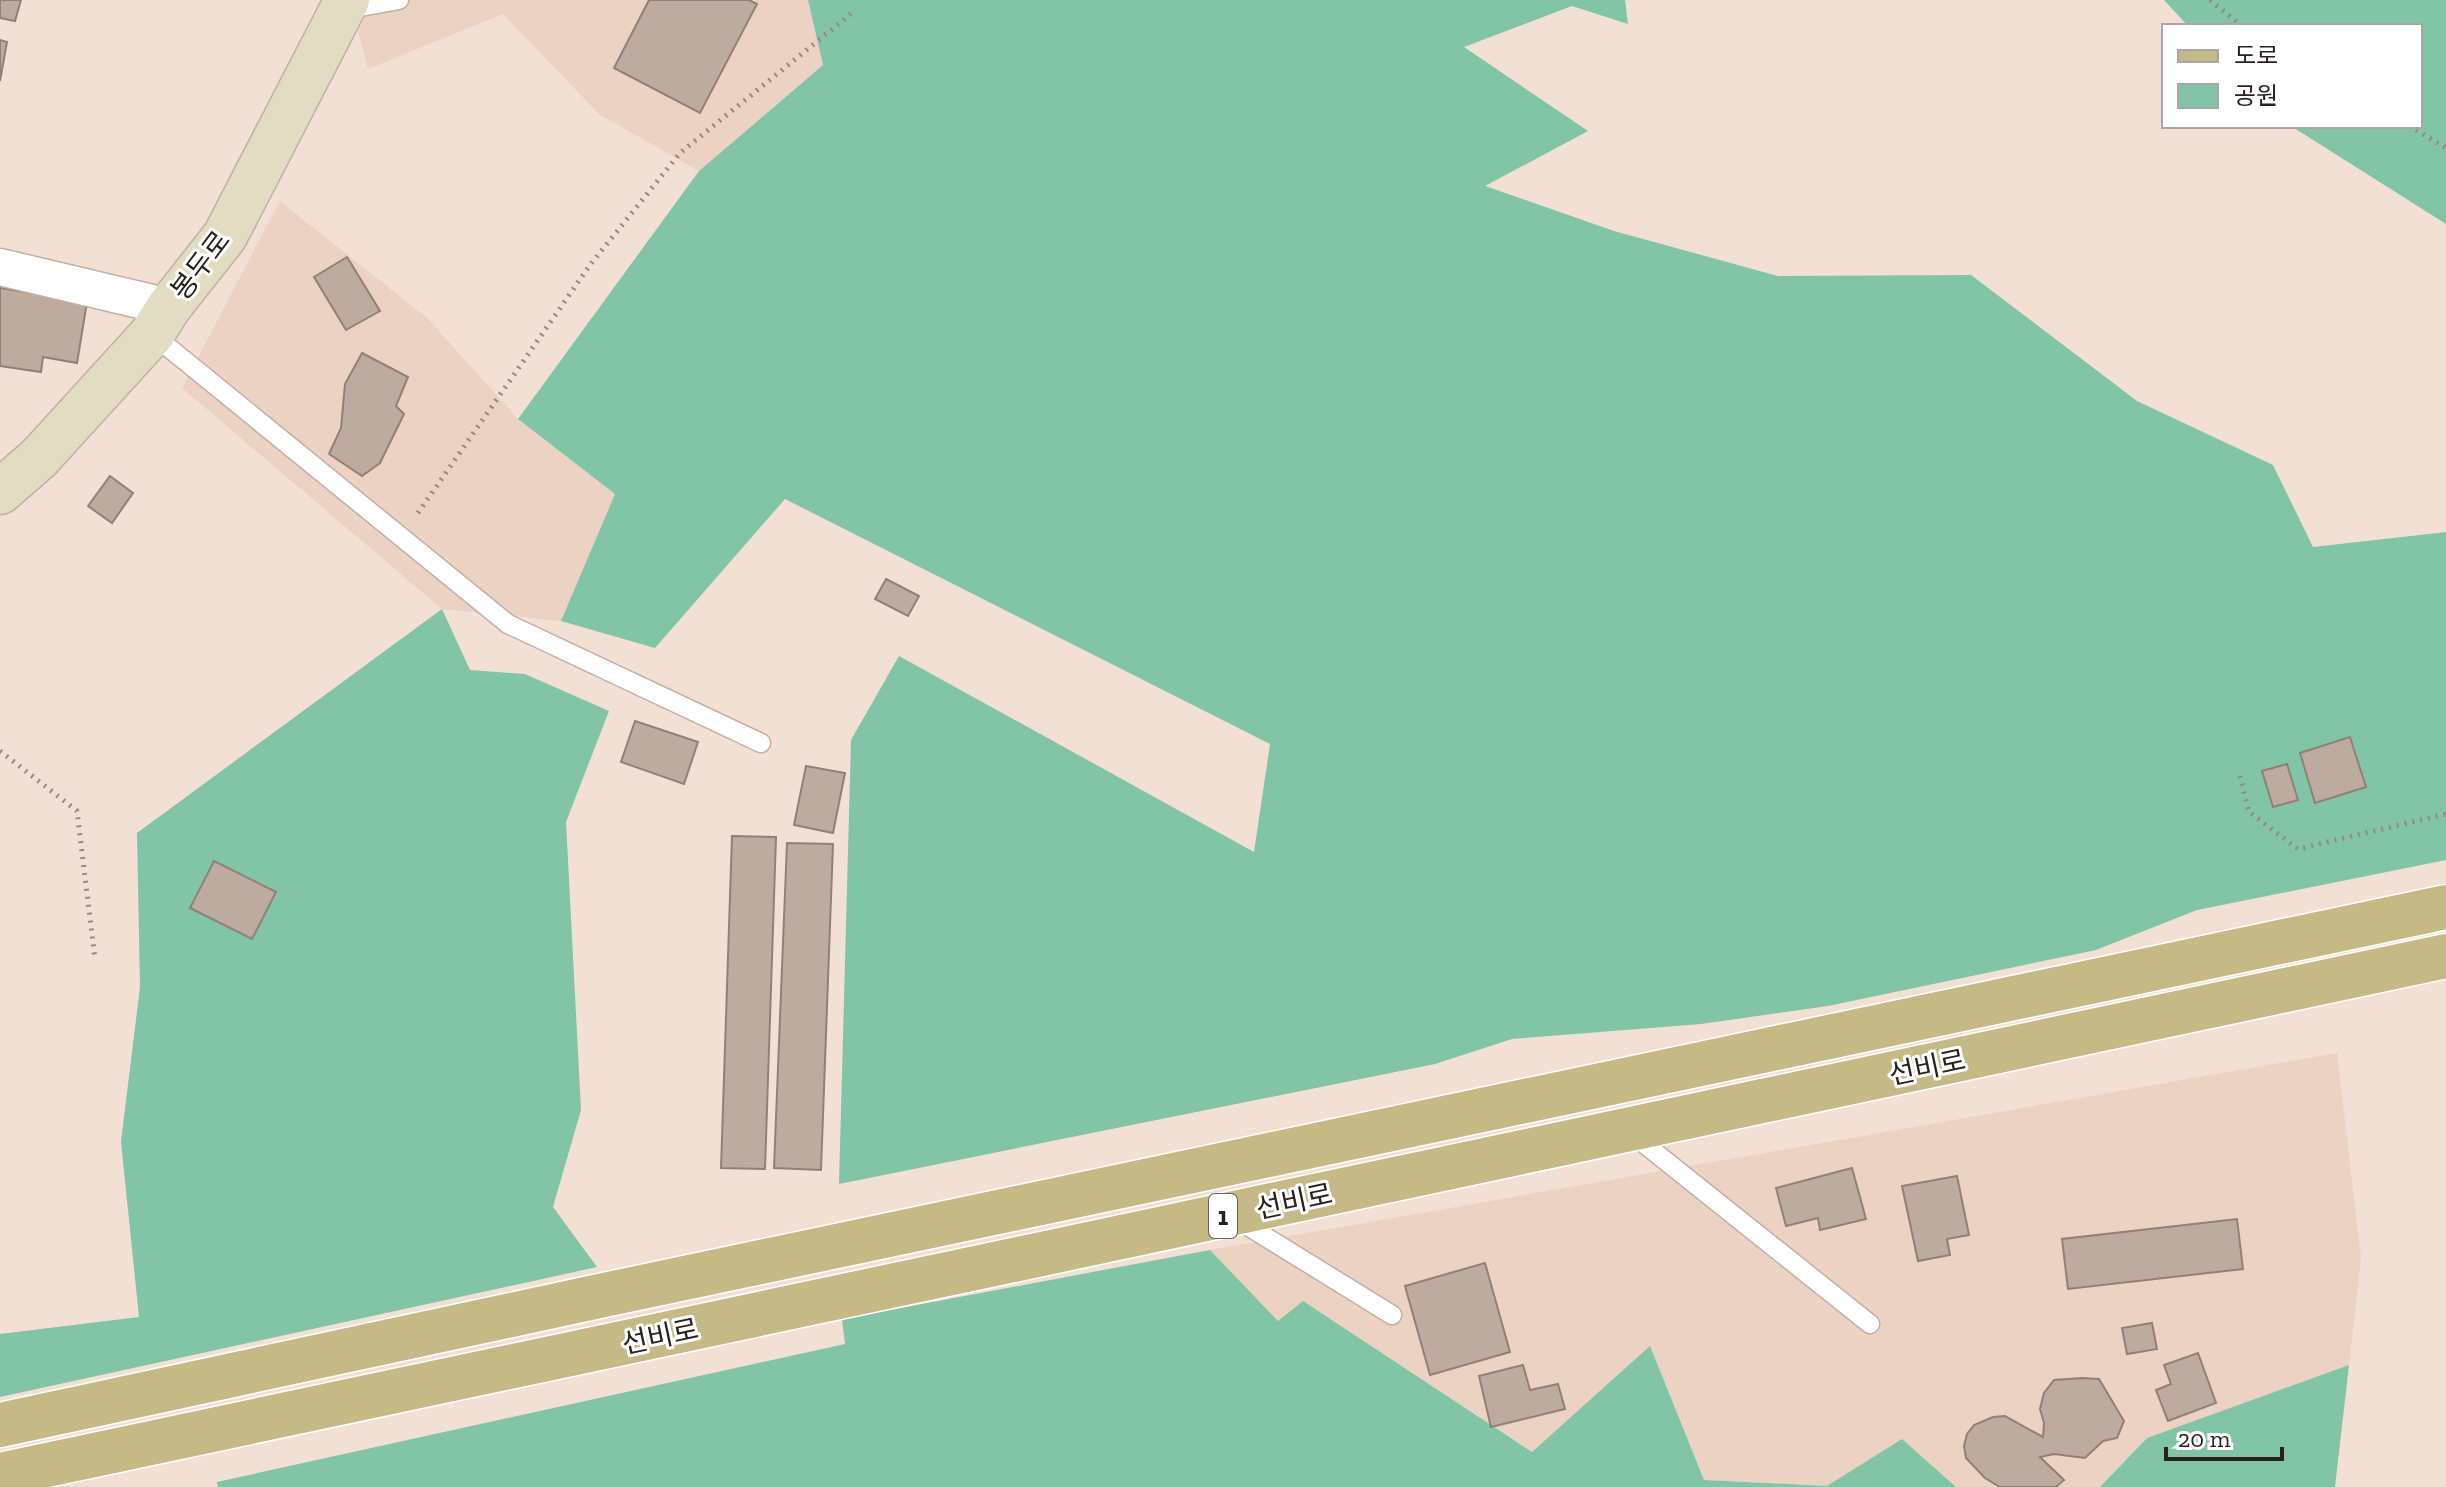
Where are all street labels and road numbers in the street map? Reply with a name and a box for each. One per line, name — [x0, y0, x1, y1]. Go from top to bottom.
street label: 봉두로 — [164, 225, 237, 306]
street label: 선비로 — [1886, 1043, 1968, 1092]
street label: 선비로 — [1253, 1177, 1335, 1226]
road number: 1 — [1209, 1194, 1237, 1238]
street label: 선비로 — [619, 1312, 701, 1361]

